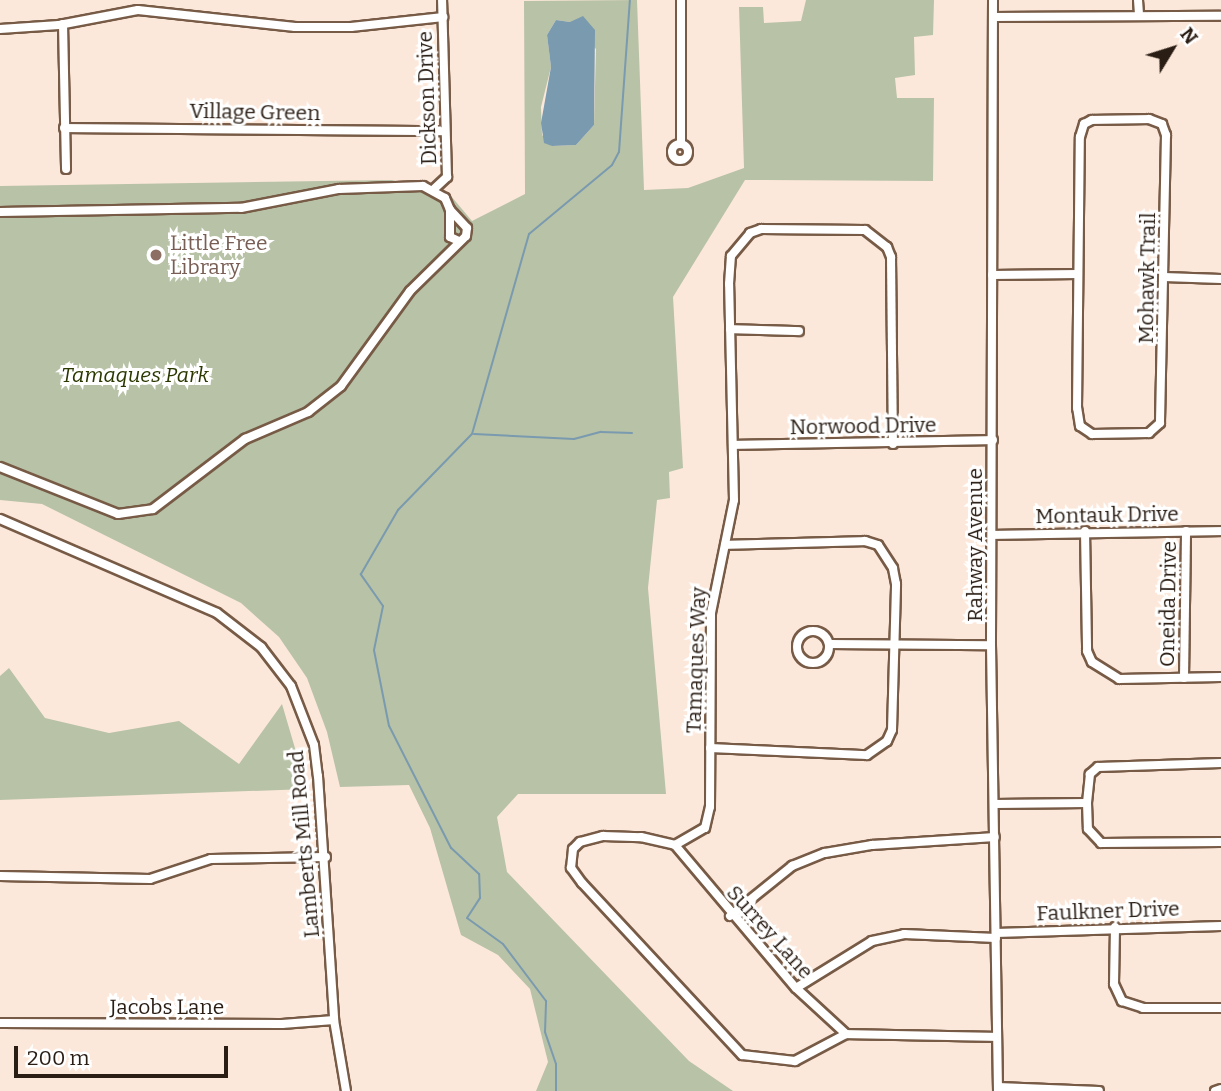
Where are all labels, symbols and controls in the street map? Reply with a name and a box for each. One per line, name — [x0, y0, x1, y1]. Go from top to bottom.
north arrow — [1137, 14, 1207, 84]
text: N — [1175, 23, 1203, 49]
street label: Dickson Drive — [412, 31, 442, 165]
street label: Village Green — [189, 98, 321, 126]
street label: Mohawk Trail — [1133, 212, 1161, 344]
place label: Little Free Library — [170, 230, 267, 280]
marker: Little Free Library — [148, 247, 164, 263]
park label: Tamaques Park — [61, 362, 209, 388]
street label: Norwood Drive — [789, 412, 937, 440]
street label: Rahway Avenue — [962, 468, 988, 622]
street label: Montauk Drive — [1035, 501, 1179, 529]
street label: Oneida Drive — [1154, 541, 1182, 667]
street label: Tamaques Way — [681, 586, 711, 734]
street label: Lamberts Mill Road — [283, 749, 325, 939]
street label: Surrey Lane — [721, 880, 819, 984]
street label: Faulkner Drive — [1036, 896, 1180, 926]
street label: Jacobs Lane — [110, 994, 224, 1020]
scale bar — [18, 1032, 231, 1076]
text: 200 m — [27, 1045, 90, 1071]

